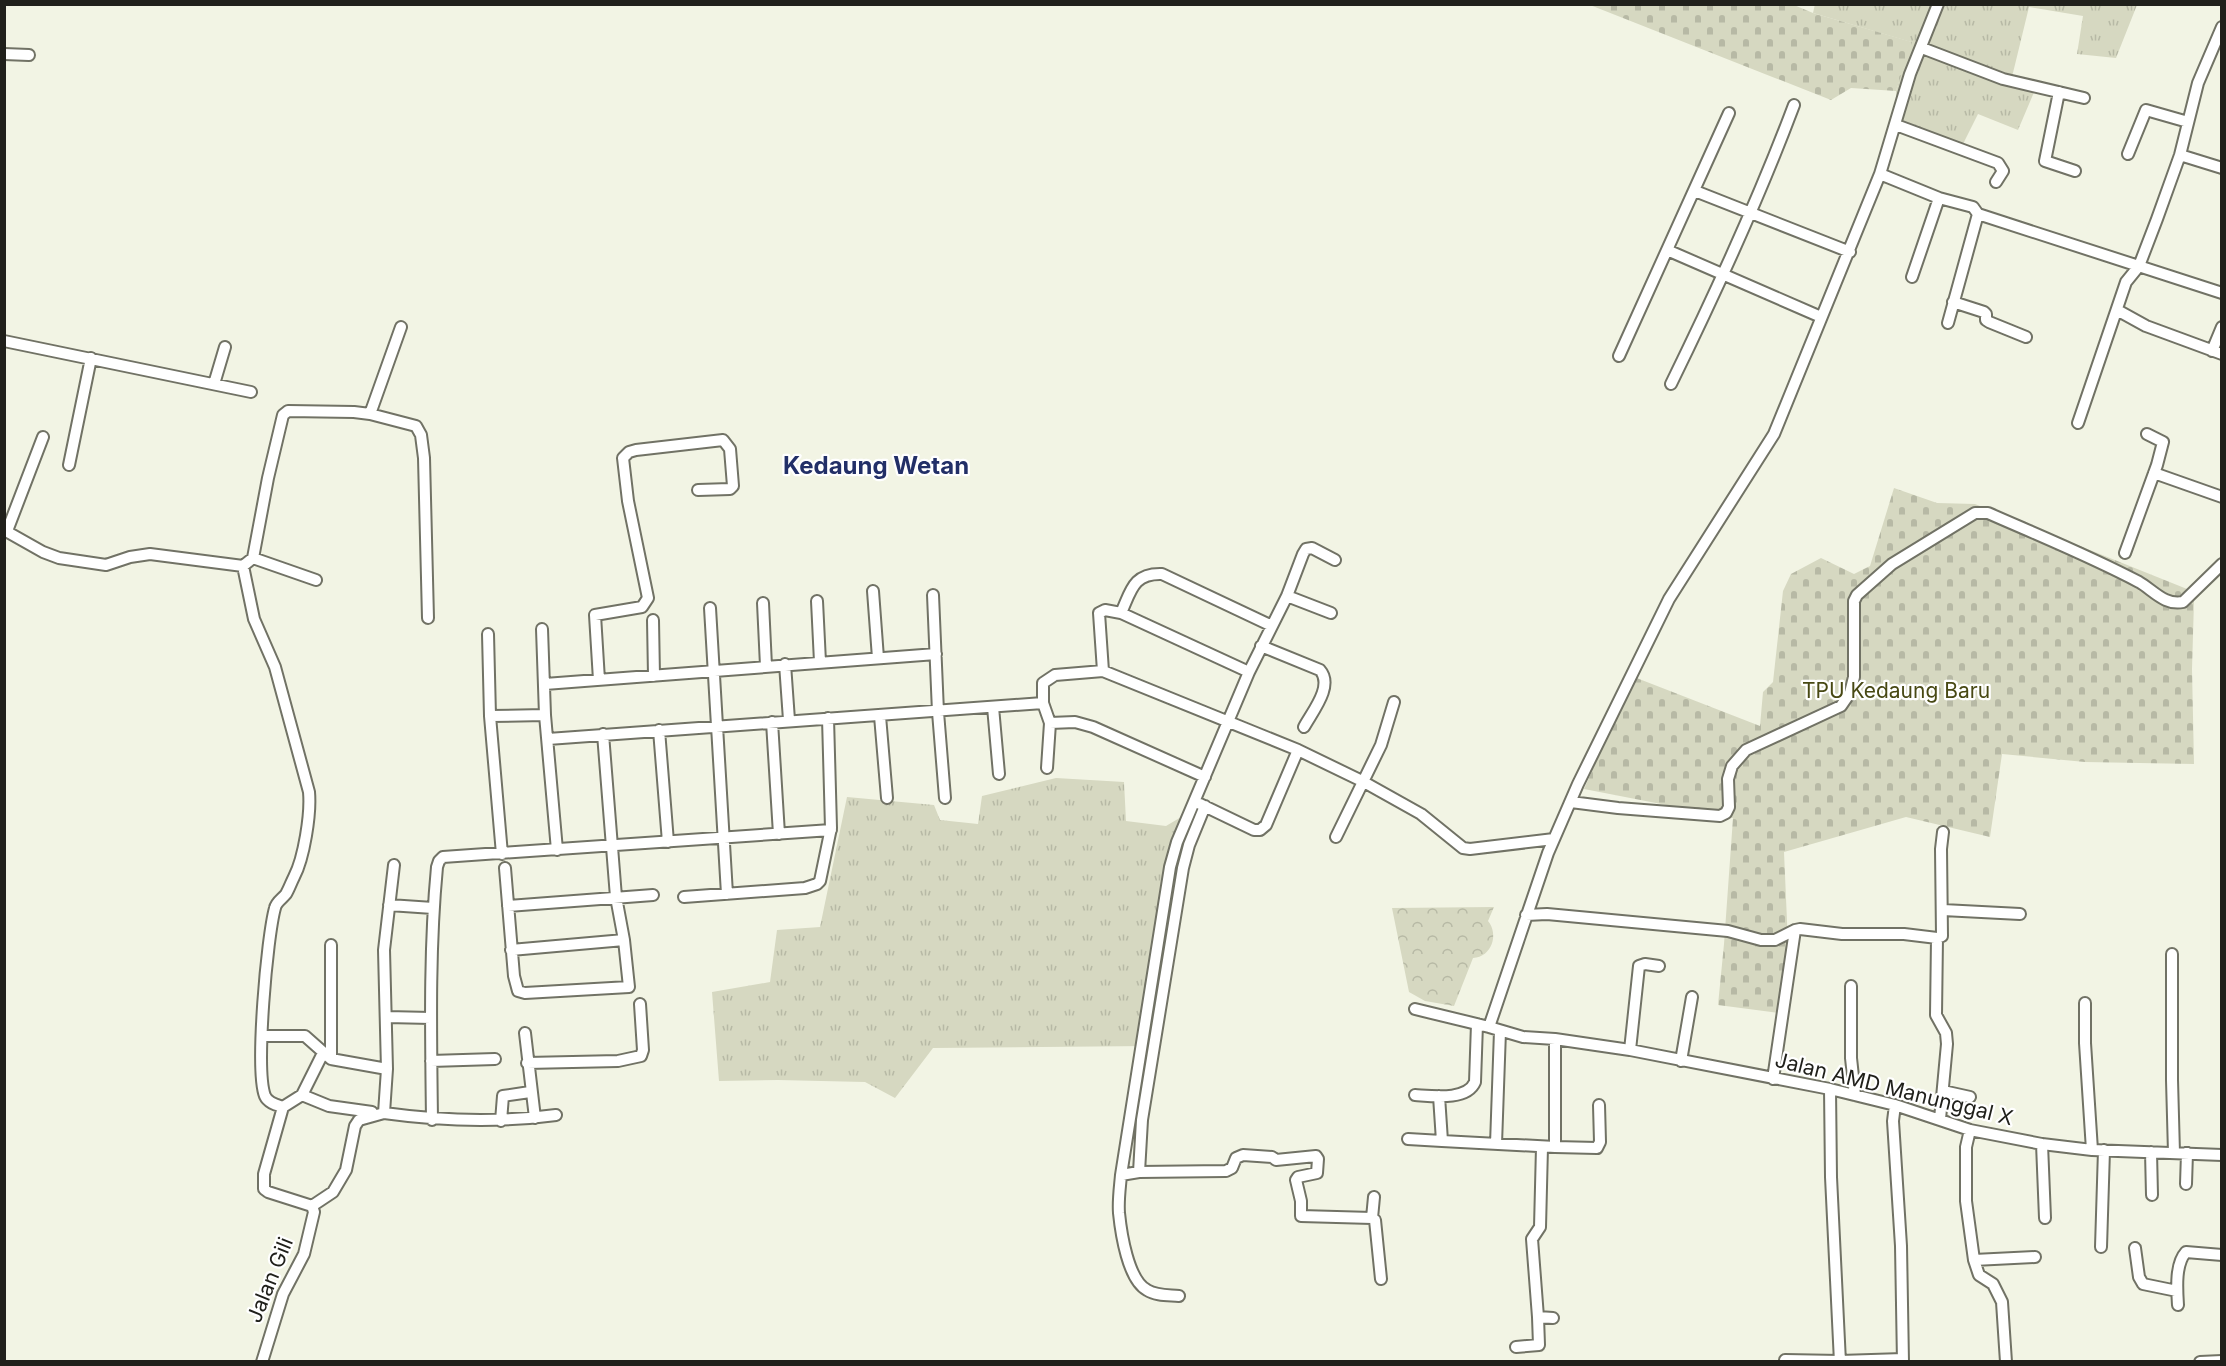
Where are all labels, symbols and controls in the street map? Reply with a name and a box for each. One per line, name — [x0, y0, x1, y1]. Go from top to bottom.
district label: Kedaung Wetan — [783, 451, 969, 480]
park label: TPU Kedaung Baru — [1802, 678, 1990, 703]
street label: Jalan AMD Manunggal X — [1773, 1047, 2016, 1130]
street label: Jalan Gili — [241, 1233, 298, 1326]

